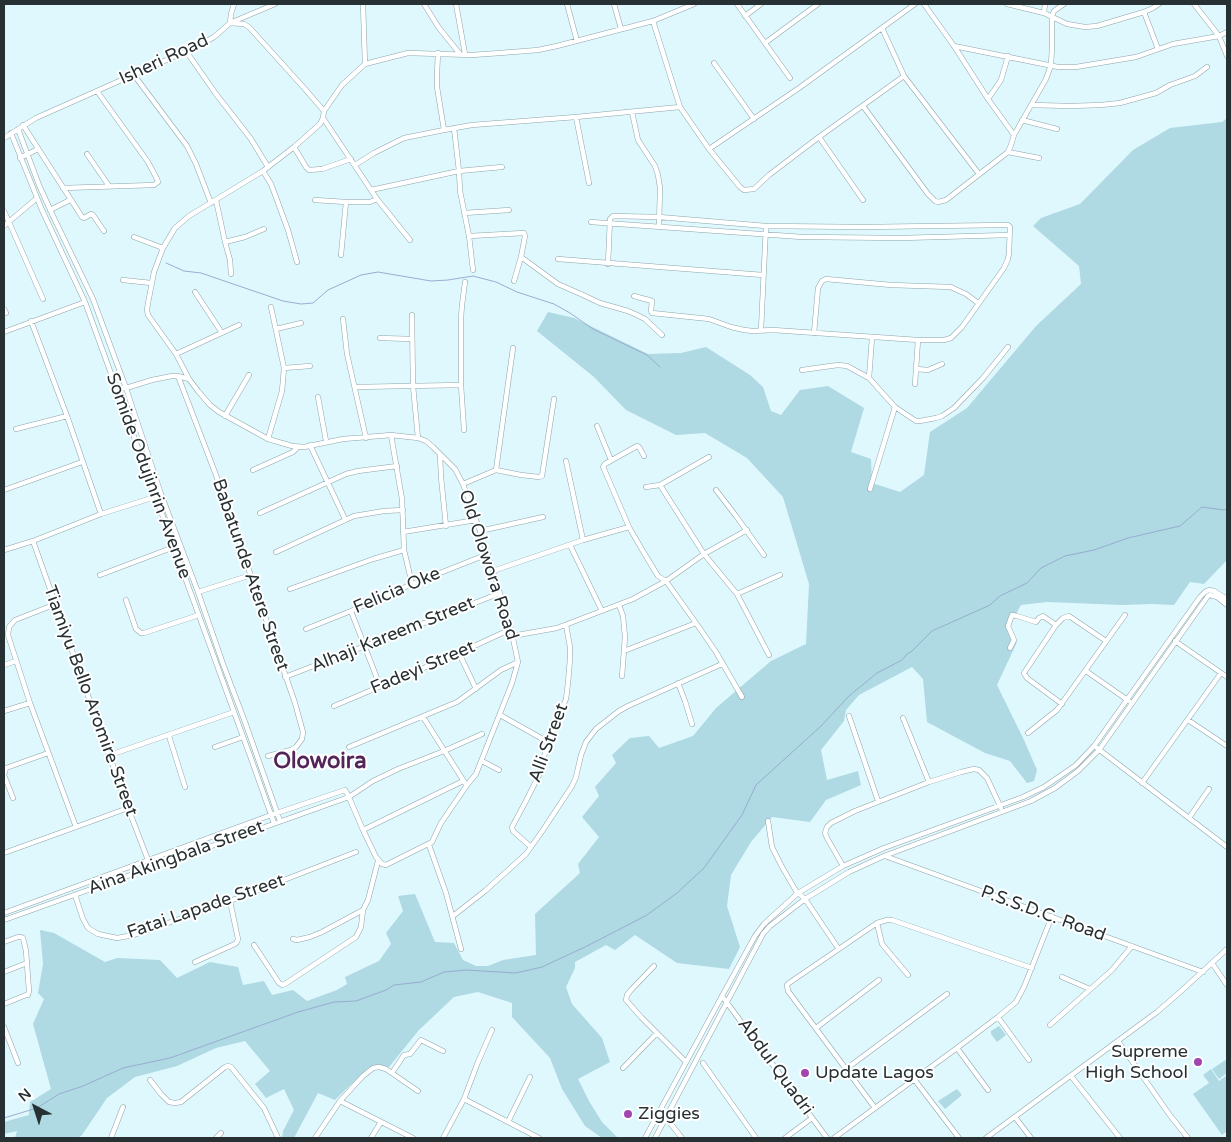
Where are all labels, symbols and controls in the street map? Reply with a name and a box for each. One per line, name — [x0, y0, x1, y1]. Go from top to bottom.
street label: Isheri Road — [116, 30, 212, 90]
street label: Somide Odujinrin Avenue — [101, 370, 195, 582]
street label: Babatunde Atere Street — [207, 476, 293, 674]
street label: Old Olowora Road — [454, 487, 522, 643]
street label: Felicia Oke — [350, 563, 444, 619]
street label: Tiamiyu Bello Aromire Street — [38, 583, 142, 819]
street label: Alhaji Kareem Street — [308, 592, 478, 678]
street label: Fadeyi Street — [367, 636, 479, 700]
street label: Alli Street — [525, 700, 573, 786]
district label: Olowoira — [273, 749, 367, 775]
street label: Aina Akingbala Street — [85, 816, 267, 900]
street label: Fatai Lapade Street — [124, 870, 288, 944]
street label: P.S.S.D.C. Road — [978, 881, 1108, 947]
street label: Abdul Quadri — [733, 1014, 817, 1120]
place label: Supreme High School — [1085, 1041, 1188, 1084]
marker: Supreme High School — [1192, 1056, 1204, 1068]
place label: Update Lagos — [815, 1062, 934, 1084]
marker: Update Lagos — [799, 1067, 811, 1079]
north arrow — [10, 1082, 60, 1132]
text: N — [15, 1085, 35, 1105]
place label: Ziggies — [638, 1103, 700, 1125]
marker: Ziggies — [622, 1108, 634, 1120]

